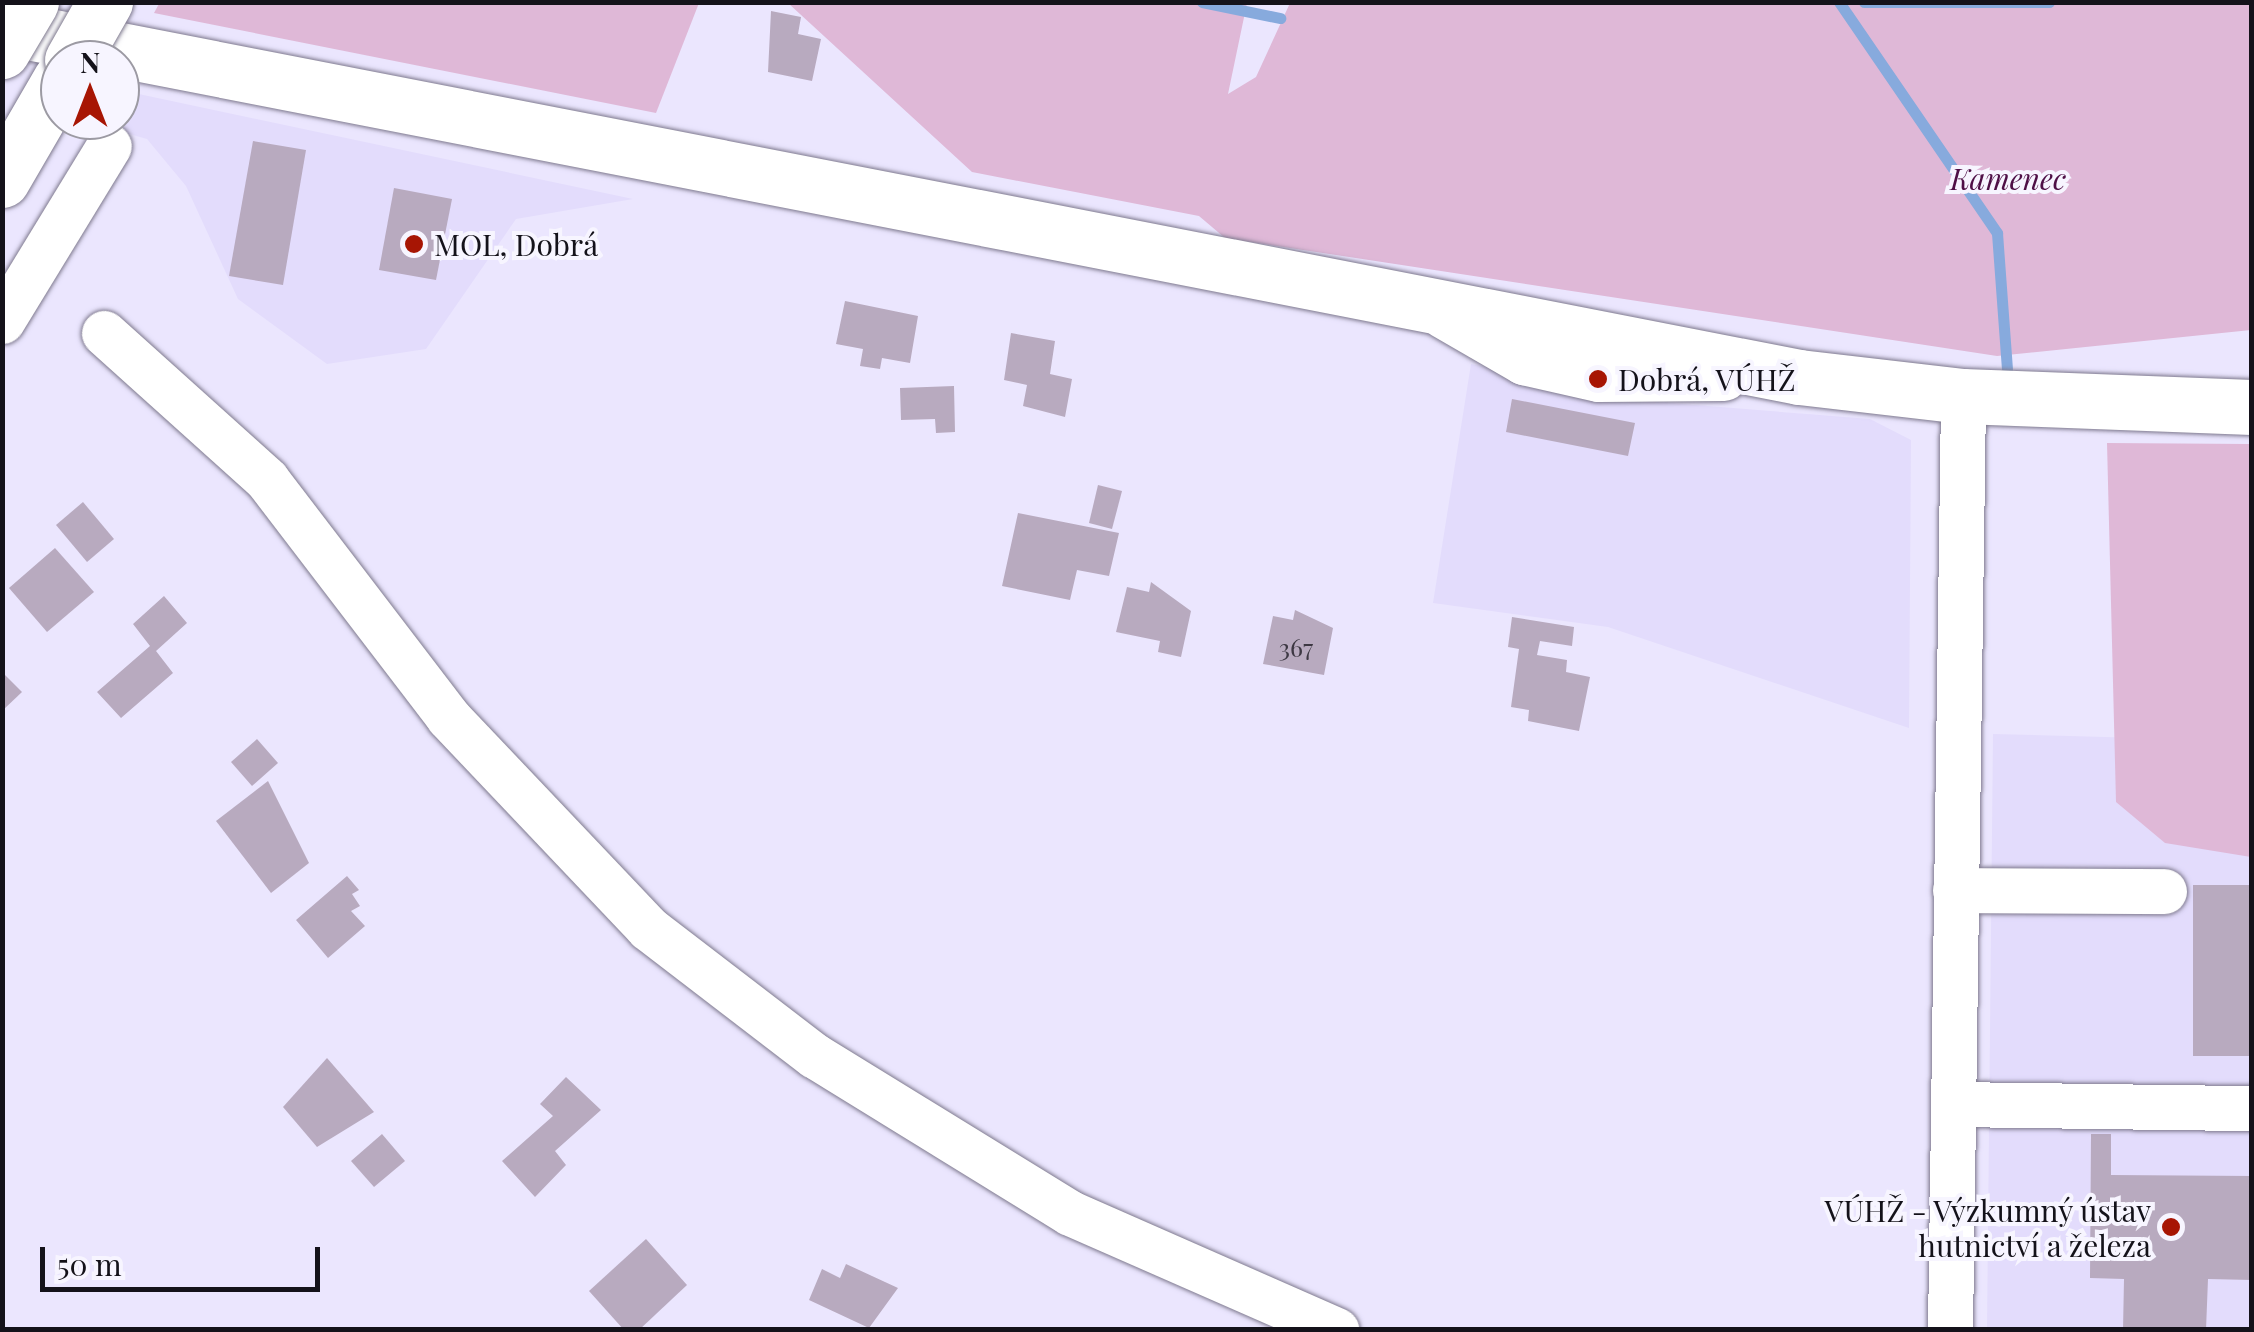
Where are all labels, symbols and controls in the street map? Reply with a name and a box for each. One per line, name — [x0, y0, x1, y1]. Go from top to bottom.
north arrow — [40, 40, 140, 140]
text: N — [80, 43, 100, 80]
park label: Kamenec — [1950, 160, 2066, 196]
place label: MOL, Dobrá — [434, 226, 598, 262]
marker: MOL, Dobrá — [403, 233, 425, 255]
place label: Dobrá, VÚHŽ — [1618, 361, 1796, 397]
marker: Dobrá, VÚHŽ — [1587, 368, 1609, 390]
house number: 367 — [1279, 632, 1313, 662]
place label: VÚHŽ - Výzkumný ústav hutnictví a železa — [1823, 1192, 2151, 1262]
marker: VÚHŽ - Výzkumný ústav hutnictví a železa — [2160, 1216, 2182, 1238]
scale bar — [45, 1227, 325, 1289]
text: 50 m — [57, 1244, 122, 1284]

